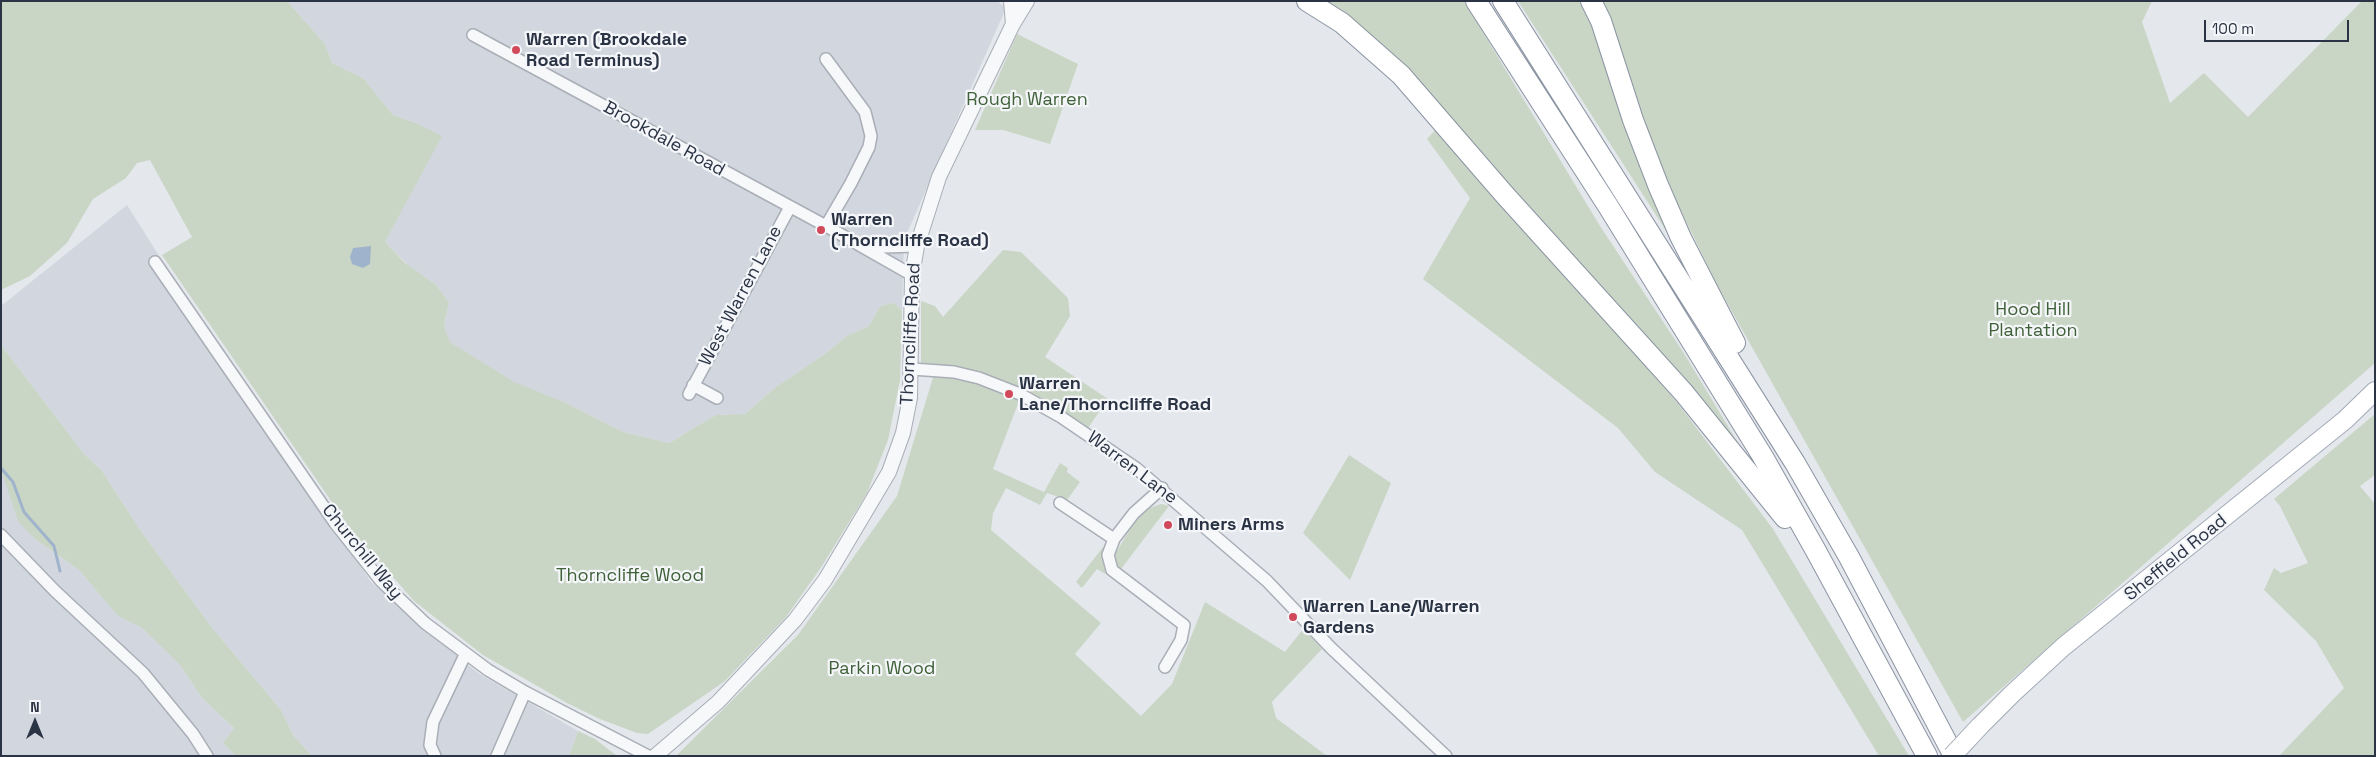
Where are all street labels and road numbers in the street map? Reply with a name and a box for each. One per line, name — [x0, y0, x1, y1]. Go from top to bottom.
street label: Brookdale Road — [599, 97, 729, 181]
street label: West Warren Lane — [695, 222, 787, 370]
street label: Thorncliffe Road — [896, 262, 926, 406]
street label: Warren Lane — [1083, 427, 1181, 509]
street label: Churchill Way — [317, 500, 407, 604]
street label: Sheffield Road — [2120, 510, 2232, 606]

